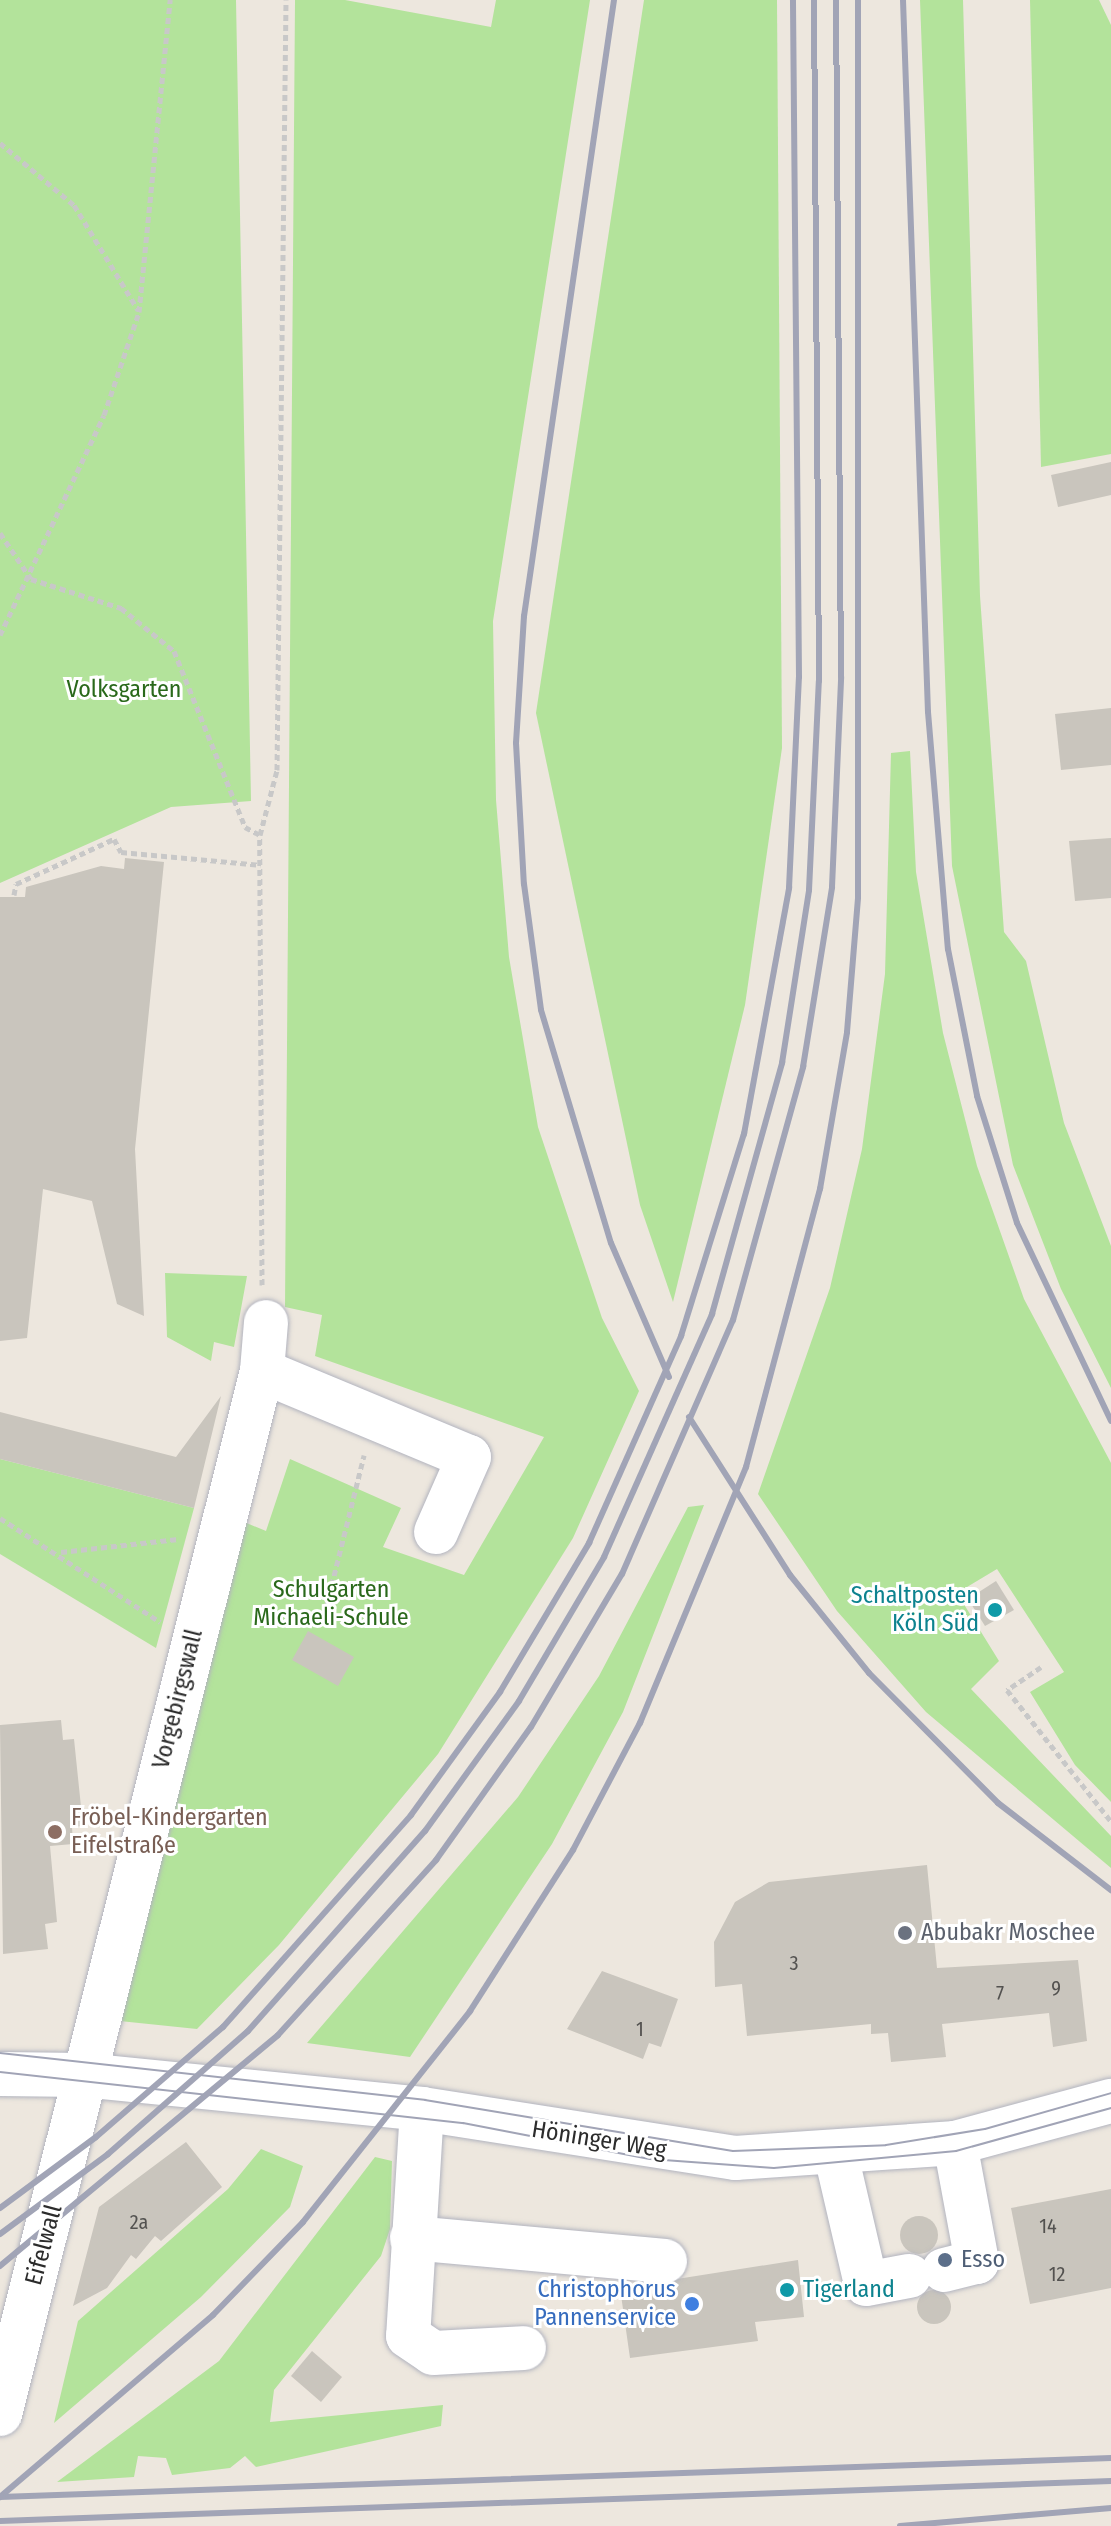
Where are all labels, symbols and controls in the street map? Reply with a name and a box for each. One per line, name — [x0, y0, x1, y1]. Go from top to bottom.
park label: Volksgarten — [67, 676, 181, 704]
park label: Schulgarten Michaeli-Schule — [253, 1576, 409, 1632]
place label: Schaltposten Köln Süd — [851, 1582, 979, 1638]
marker: Schaltposten Köln Süd — [986, 1601, 1004, 1619]
street label: Vorgebirgswall — [147, 1626, 209, 1772]
place label: Fröbel-Kindergarten Eifelstraße — [71, 1804, 268, 1860]
marker: Fröbel-Kindergarten Eifelstraße — [46, 1823, 64, 1841]
place label: Abubakr Moschee — [921, 1919, 1095, 1947]
marker: Abubakr Moschee — [896, 1924, 914, 1942]
house number: 3 — [789, 1951, 799, 1975]
house number: 9 — [1051, 1976, 1061, 2000]
house number: 7 — [996, 1981, 1004, 2005]
house number: 1 — [636, 2017, 644, 2041]
street label: Höninger Weg — [530, 2115, 668, 2165]
street label: Eifelwall — [19, 2202, 69, 2288]
house number: 2a — [130, 2210, 148, 2234]
house number: 14 — [1039, 2214, 1057, 2238]
place label: Esso — [961, 2246, 1005, 2274]
marker: Esso — [936, 2251, 954, 2269]
house number: 12 — [1049, 2262, 1065, 2286]
place label: Christophorus Pannenservice — [534, 2276, 676, 2332]
place label: Tigerland — [803, 2276, 895, 2304]
marker: Tigerland — [778, 2281, 796, 2299]
marker: Christophorus Pannenservice — [683, 2295, 701, 2313]

